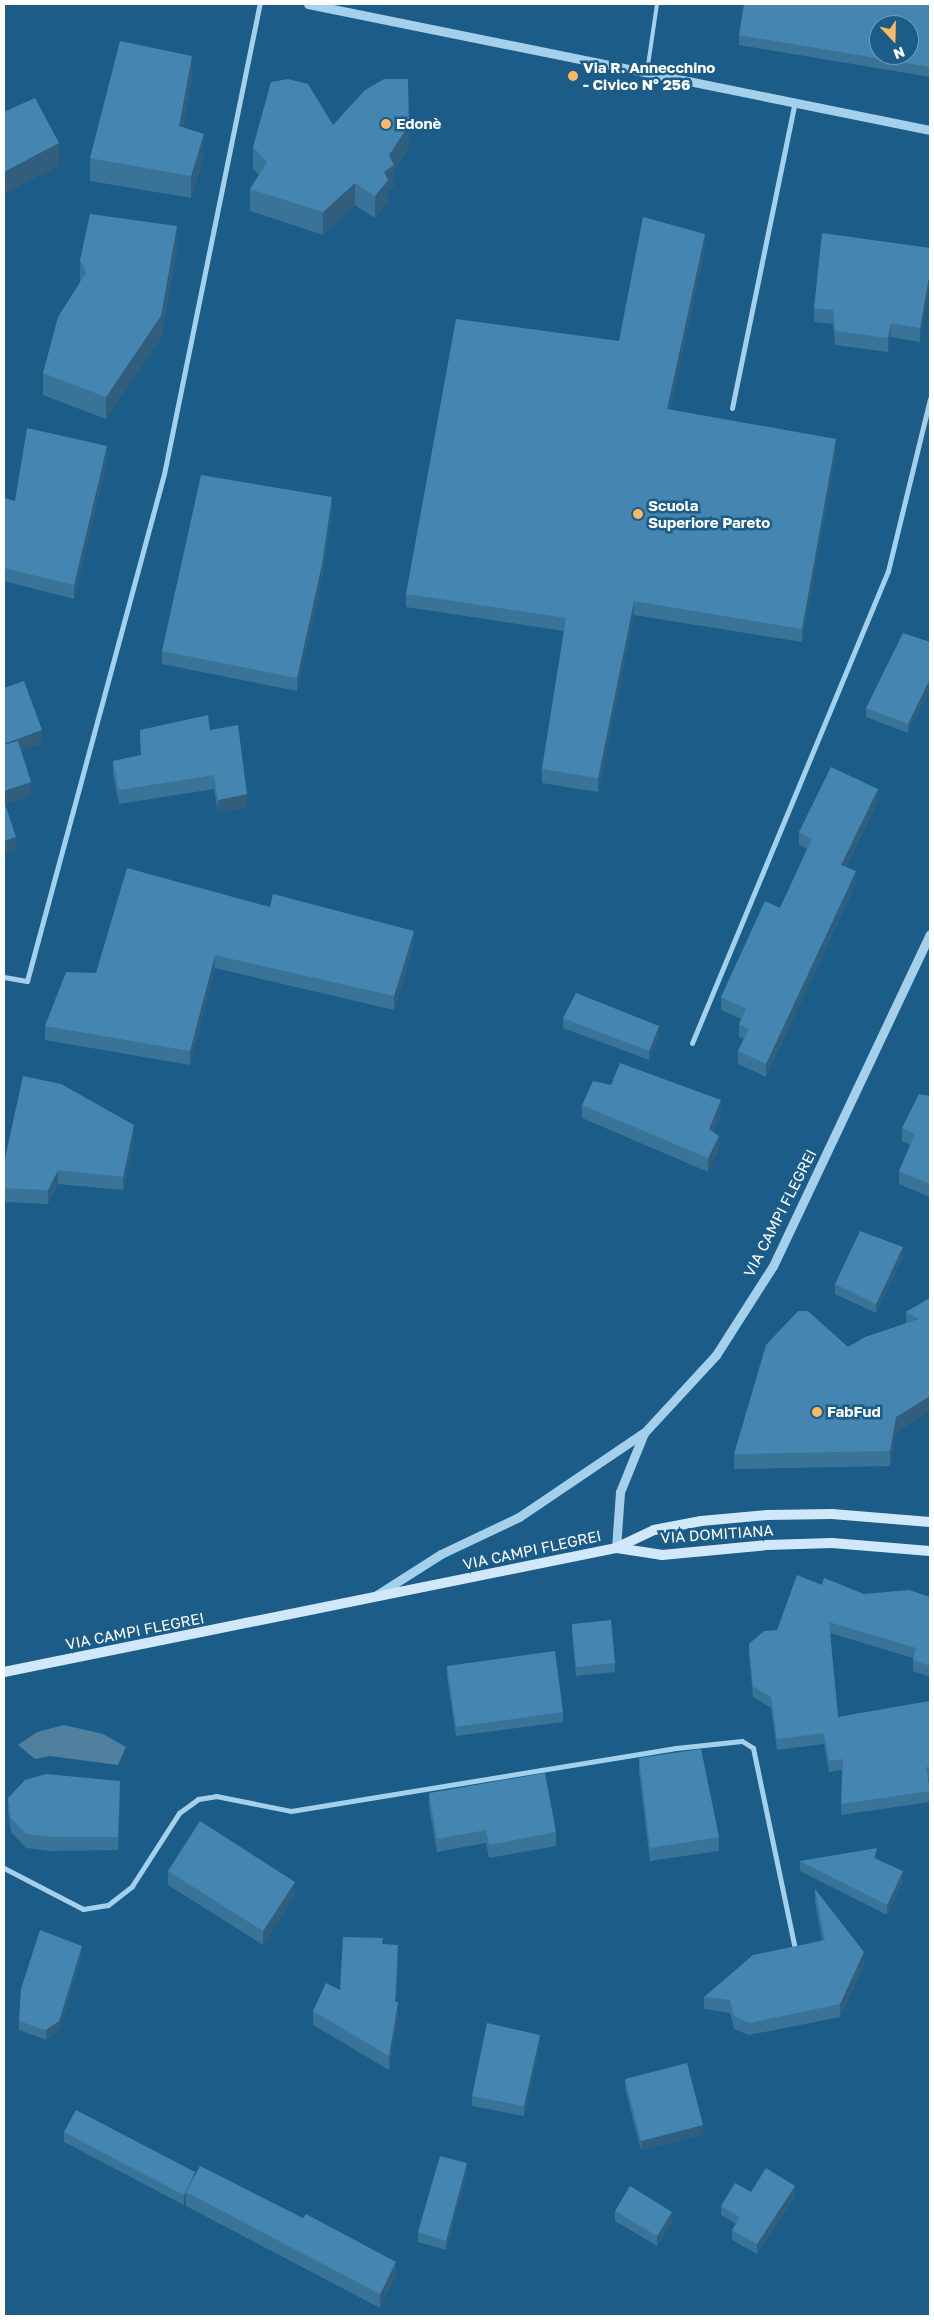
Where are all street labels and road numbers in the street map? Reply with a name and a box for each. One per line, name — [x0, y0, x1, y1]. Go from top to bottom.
street label: VIA CAMPI FLEGREI — [740, 1146, 820, 1280]
street label: VIA DOMITIANA — [660, 1521, 774, 1547]
street label: VIA CAMPI FLEGREI — [461, 1527, 603, 1573]
street label: VIA CAMPI FLEGREI — [64, 1609, 206, 1653]

